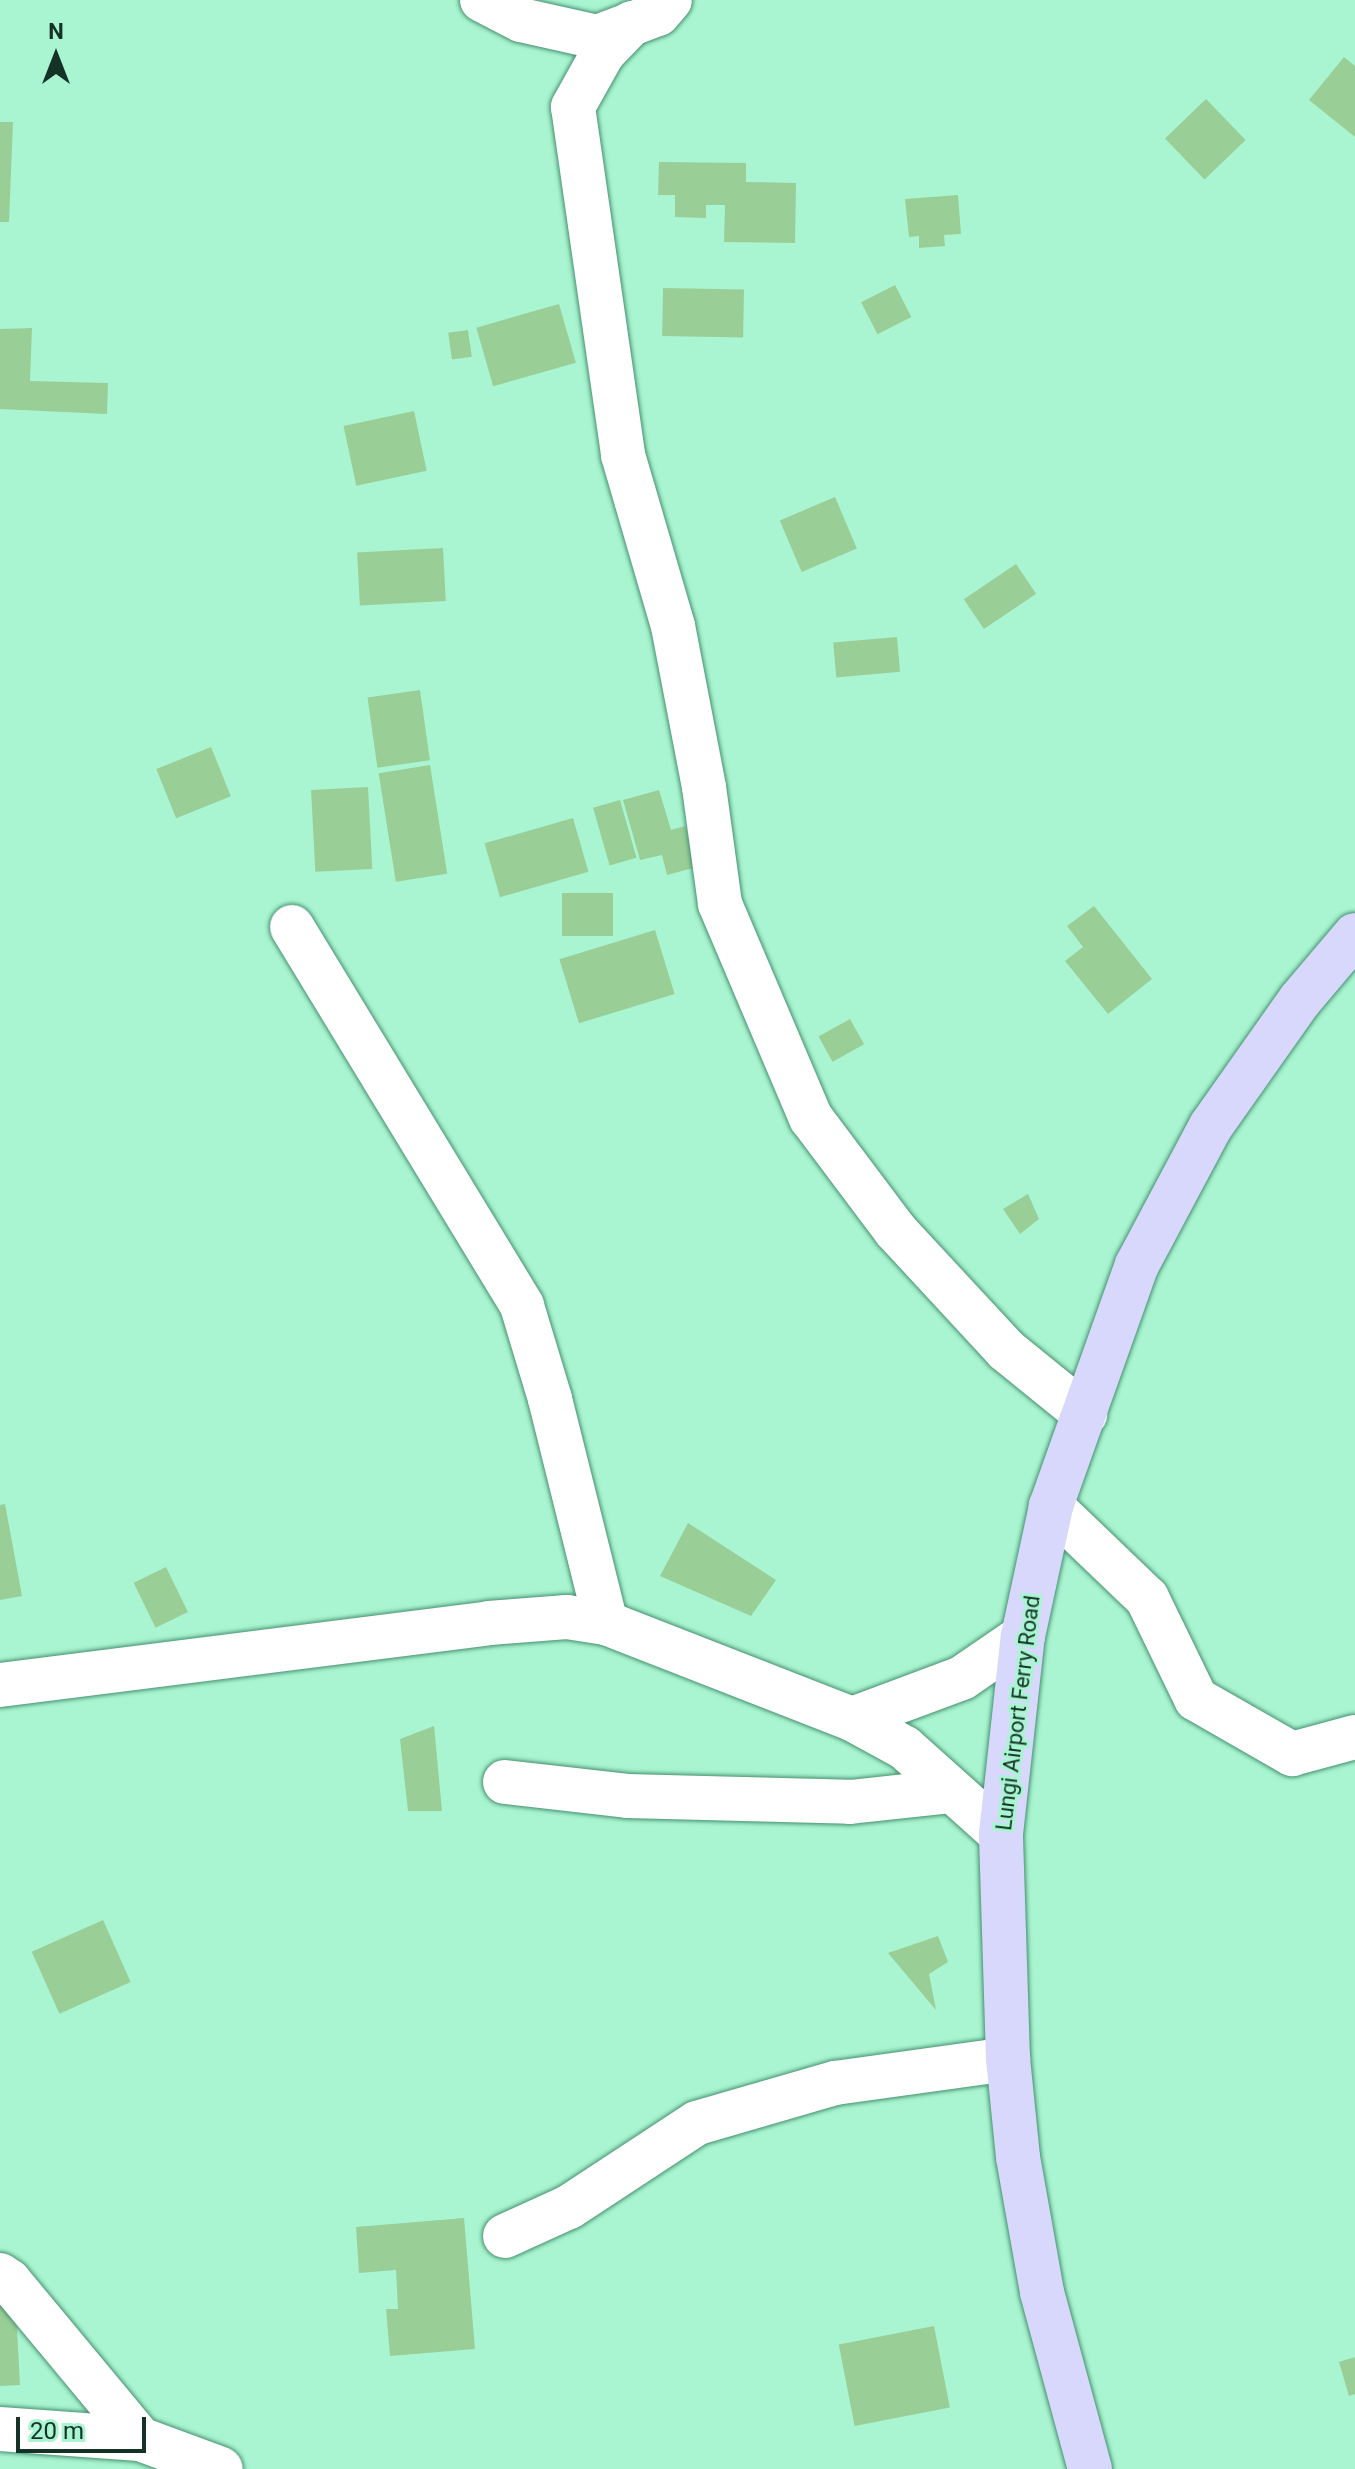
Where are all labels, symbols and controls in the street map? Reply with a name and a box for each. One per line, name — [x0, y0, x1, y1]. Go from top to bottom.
north arrow — [16, 16, 96, 96]
text: N — [48, 19, 64, 44]
street label: Lungi Airport Ferry Road — [990, 1594, 1046, 1832]
scale bar — [20, 2401, 150, 2451]
text: 20 m — [30, 2417, 84, 2445]

